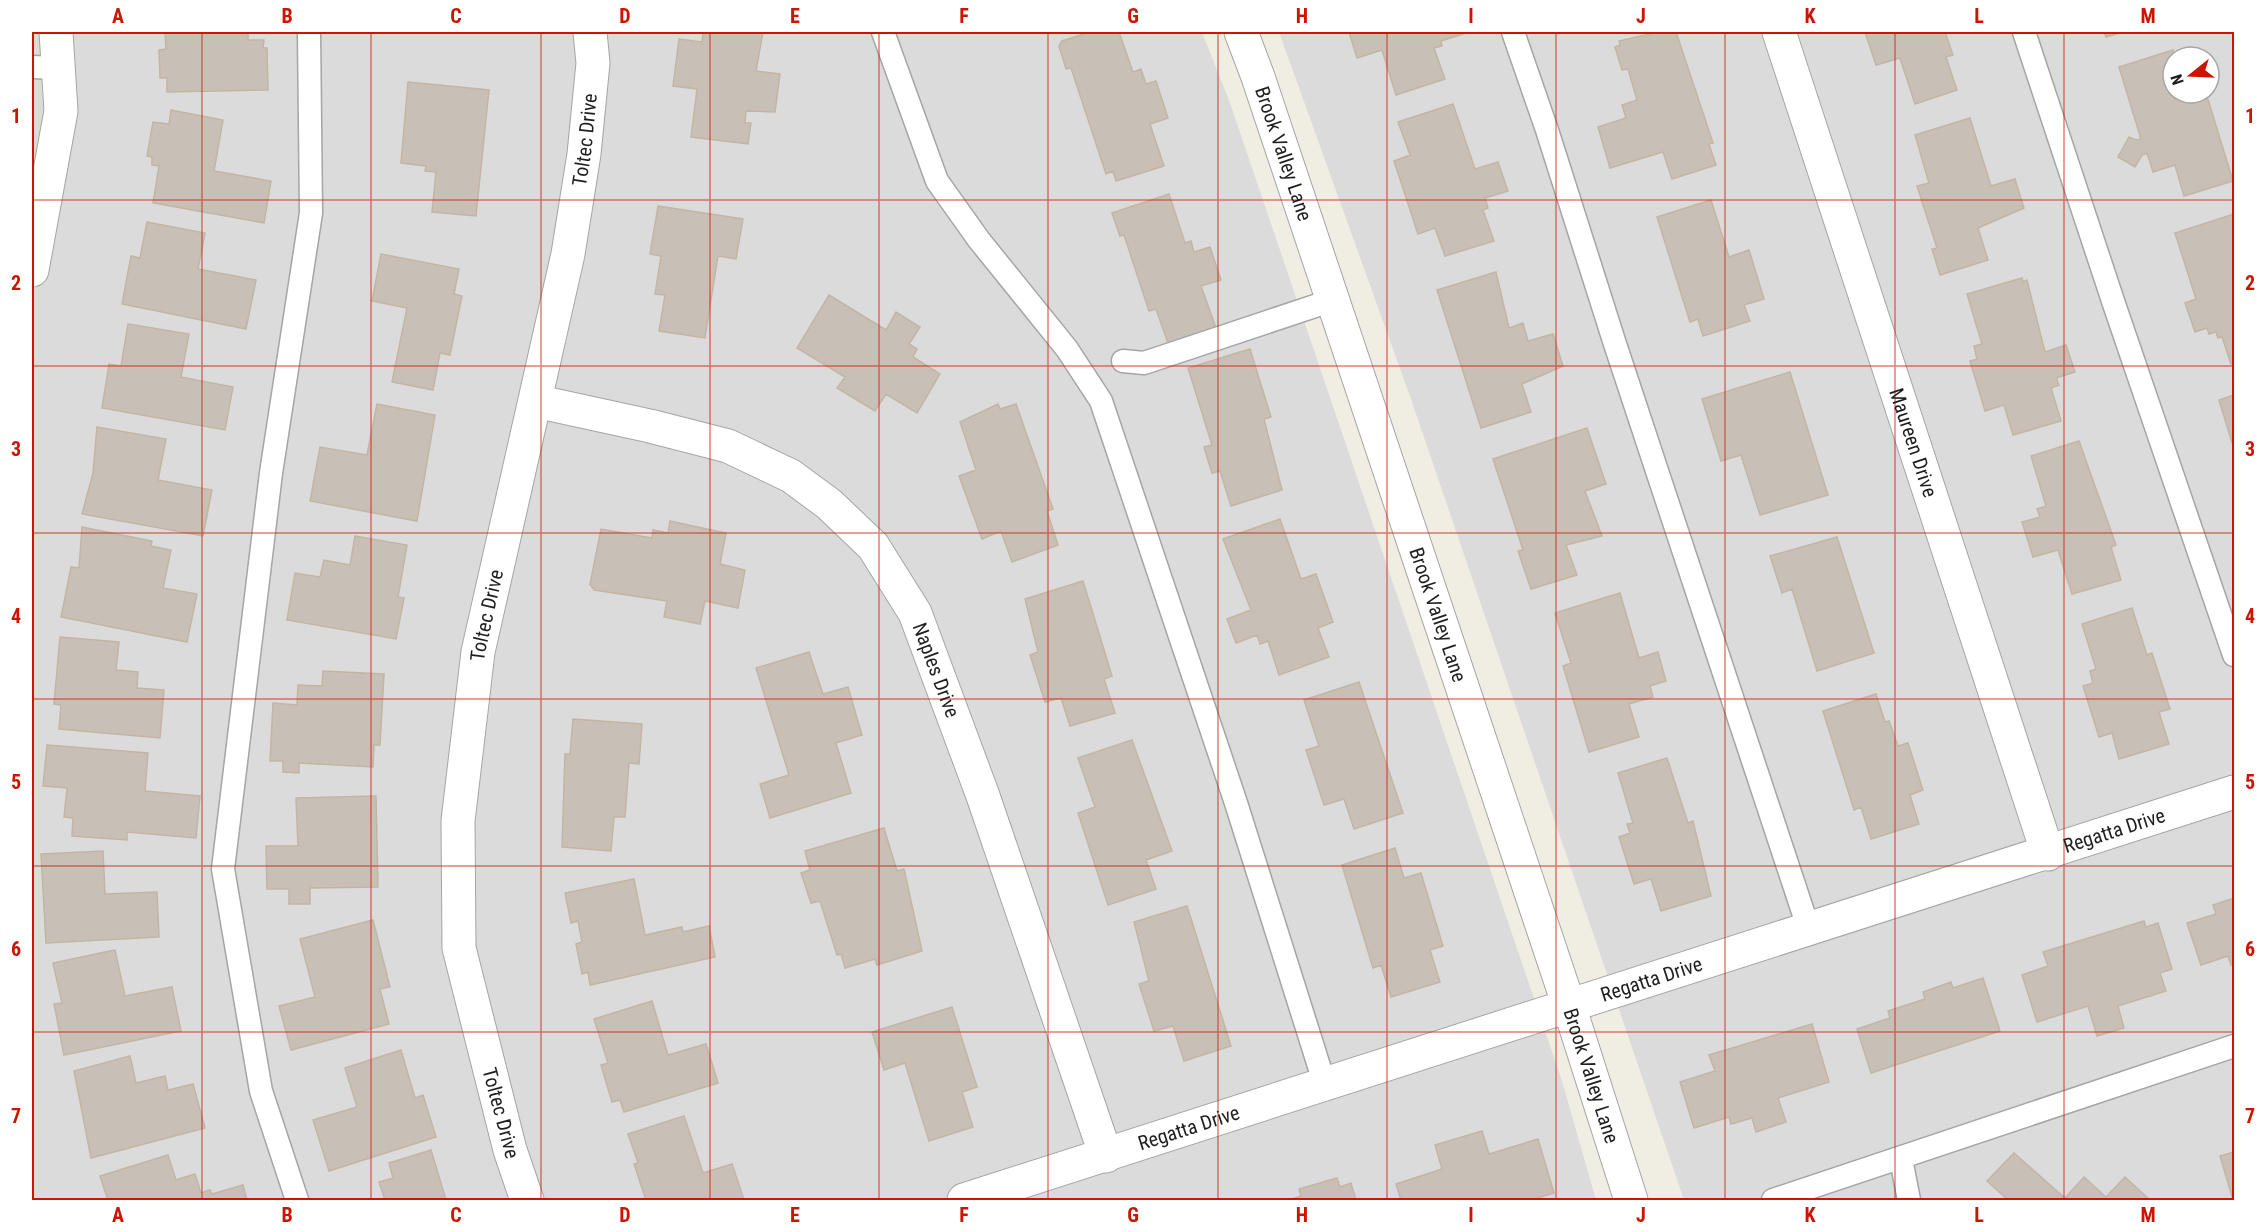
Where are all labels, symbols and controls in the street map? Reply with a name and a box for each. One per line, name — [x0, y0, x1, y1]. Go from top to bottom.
text: A — [112, 4, 124, 28]
text: B — [281, 4, 293, 28]
text: C — [450, 4, 462, 28]
text: D — [619, 4, 631, 28]
text: E — [790, 4, 800, 28]
text: F — [959, 4, 969, 28]
text: G — [1127, 4, 1139, 28]
text: H — [1296, 4, 1308, 28]
text: I — [1468, 4, 1474, 28]
text: J — [1636, 4, 1646, 28]
text: K — [1804, 4, 1816, 28]
text: L — [1974, 4, 1984, 28]
text: M — [2140, 4, 2156, 28]
north arrow — [2161, 45, 2221, 105]
text: N — [2167, 72, 2188, 87]
street label: Brook Valley Lane — [1250, 83, 1317, 224]
street label: Toltec Drive — [567, 92, 602, 188]
text: 1 — [11, 104, 21, 128]
text: 1 — [2245, 104, 2255, 128]
text: 2 — [11, 271, 21, 295]
text: 2 — [2245, 271, 2255, 295]
street label: Maureen Drive — [1884, 385, 1942, 500]
text: 3 — [11, 437, 21, 461]
text: 3 — [2245, 437, 2255, 461]
street label: Brook Valley Lane — [1404, 544, 1472, 685]
street label: Toltec Drive — [465, 567, 508, 662]
text: 4 — [11, 604, 21, 628]
text: 4 — [2245, 604, 2255, 628]
street label: Naples Drive — [908, 619, 965, 721]
text: 5 — [11, 770, 21, 794]
text: 5 — [2245, 770, 2255, 794]
street label: Regatta Drive — [2060, 803, 2168, 858]
text: 6 — [11, 937, 21, 961]
text: 6 — [2245, 937, 2255, 961]
street label: Regatta Drive — [1598, 952, 1705, 1007]
street label: Brook Valley Lane — [1558, 1005, 1624, 1146]
street label: Toltec Drive — [477, 1065, 525, 1161]
street label: Regatta Drive — [1135, 1100, 1243, 1155]
text: 7 — [11, 1104, 21, 1128]
text: 7 — [2245, 1104, 2255, 1128]
text: A — [112, 1203, 124, 1227]
text: B — [281, 1203, 293, 1227]
text: C — [450, 1203, 462, 1227]
text: D — [619, 1203, 631, 1227]
text: E — [790, 1203, 800, 1227]
text: F — [959, 1203, 969, 1227]
text: G — [1127, 1203, 1139, 1227]
text: H — [1296, 1203, 1308, 1227]
text: I — [1468, 1203, 1474, 1227]
text: J — [1636, 1203, 1646, 1227]
text: K — [1804, 1203, 1816, 1227]
text: L — [1974, 1203, 1984, 1227]
text: M — [2140, 1203, 2156, 1227]

